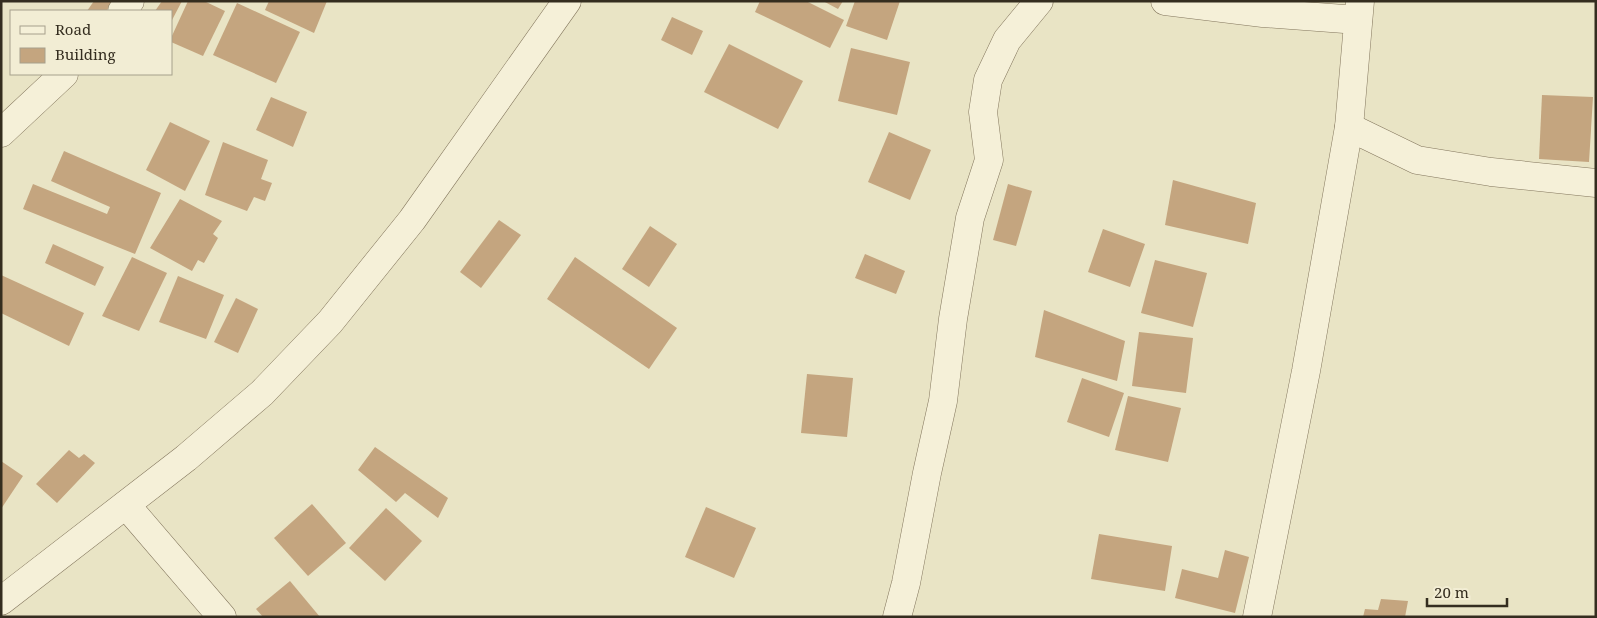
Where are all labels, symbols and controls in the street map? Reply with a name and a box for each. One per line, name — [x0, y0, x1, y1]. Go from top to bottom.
legend — [10, 10, 172, 75]
text: Road — [55, 19, 91, 39]
text: Building — [55, 44, 116, 64]
scale bar — [1427, 576, 1507, 608]
text: 20 m — [1434, 582, 1469, 602]

